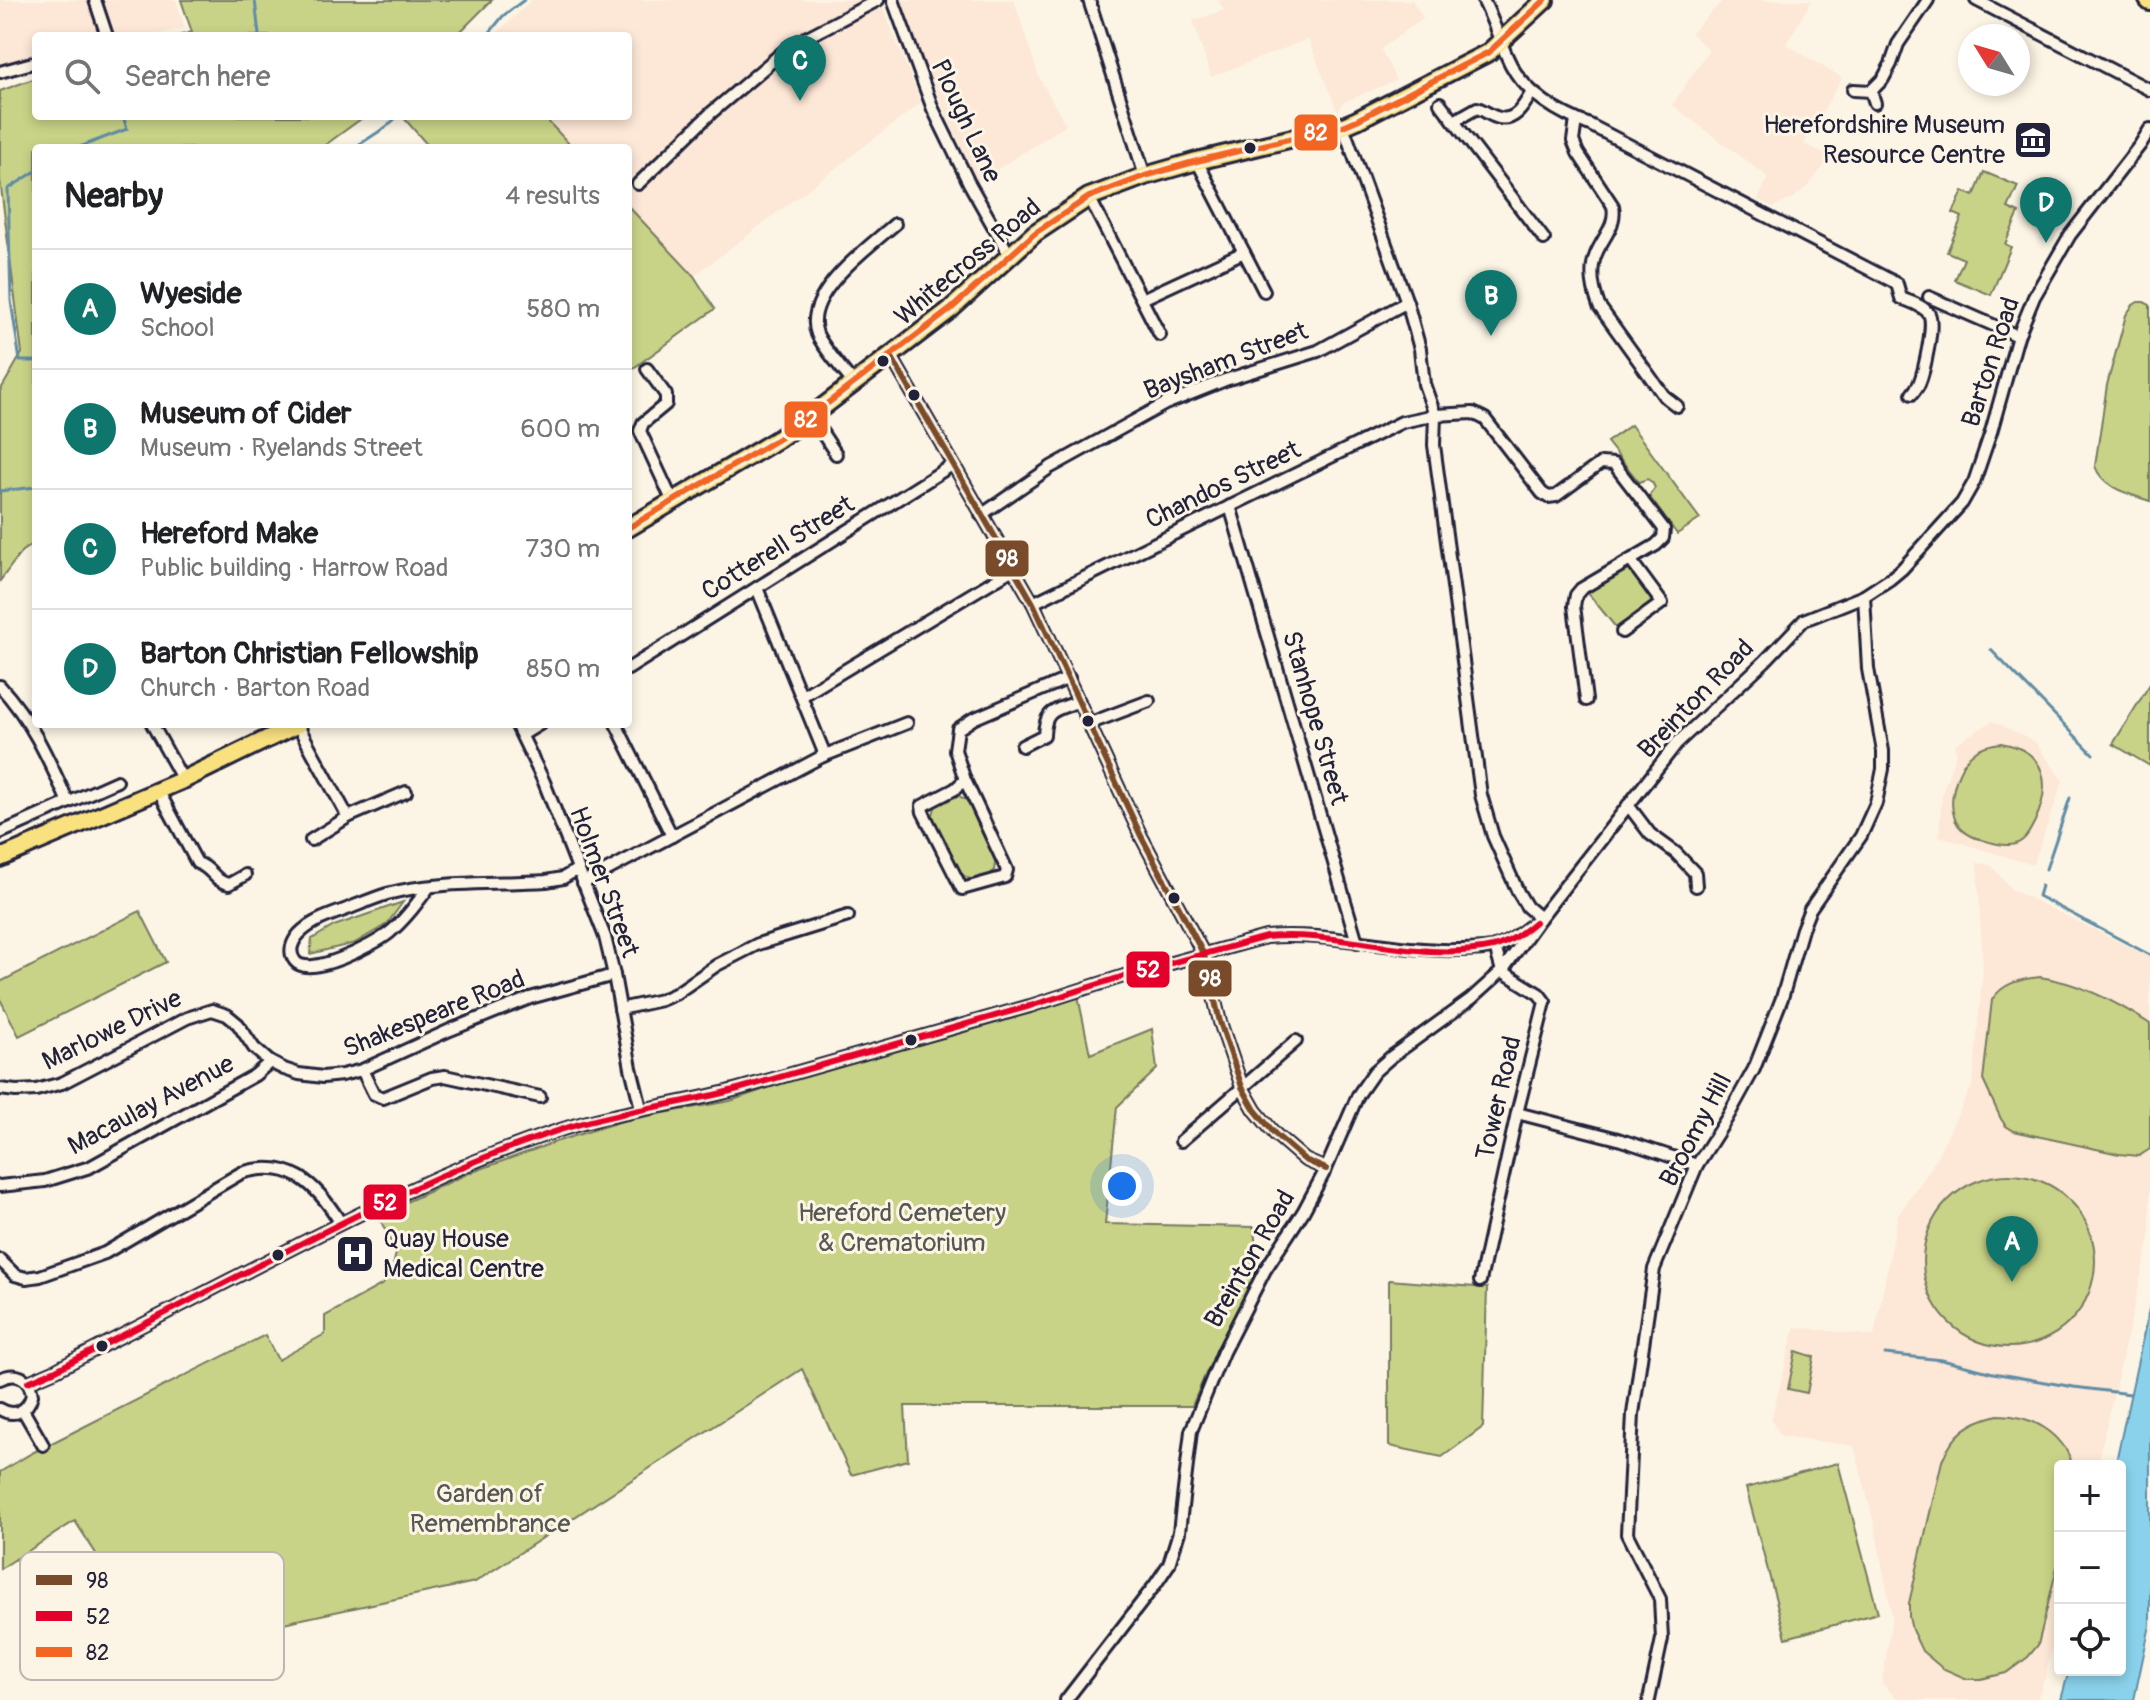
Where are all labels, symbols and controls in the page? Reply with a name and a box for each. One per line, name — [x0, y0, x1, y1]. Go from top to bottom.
north arrow — [1958, 24, 2030, 96]
search box — [32, 32, 632, 120]
pin: C — [774, 35, 826, 101]
icon: search — [60, 54, 104, 98]
street label: Plough Lane — [924, 54, 1009, 188]
text: Search here — [124, 58, 271, 95]
place label: Herefordshire Museum Resource Centre — [1763, 109, 2005, 171]
line badge: 82 — [1293, 113, 1339, 152]
text: 82 — [1304, 119, 1328, 147]
museum icon: Herefordshire Museum Resource Centre — [2012, 119, 2054, 161]
unlabelled marker — [1242, 140, 1258, 156]
text: Nearby — [64, 175, 163, 218]
pin: D — [2020, 177, 2072, 243]
text: 4 results — [505, 180, 600, 212]
street label: Whitecross Road — [888, 191, 1048, 333]
pin: B — [1465, 270, 1517, 336]
text: Wyeside — [140, 275, 242, 312]
text: A — [82, 293, 98, 325]
text: 580 m — [526, 293, 600, 325]
street label: Barton Road — [1955, 293, 2027, 431]
text: School — [140, 312, 215, 344]
street label: Baysham Street — [1139, 315, 1313, 407]
unlabelled marker — [875, 353, 891, 369]
unlabelled marker — [906, 387, 922, 403]
text: Museum of Cider — [140, 395, 351, 432]
line badge: 82 — [783, 400, 829, 439]
text: 82 — [794, 406, 818, 434]
text: B — [83, 413, 97, 445]
text: 600 m — [521, 413, 600, 445]
text: Museum · Ryelands Street — [140, 432, 423, 464]
street label: Chandos Street — [1140, 434, 1306, 536]
street label: Cotterell Street — [696, 488, 861, 608]
text: Hereford Make — [140, 515, 318, 552]
text: C — [82, 533, 98, 565]
text: 730 m — [525, 533, 600, 565]
line badge: 98 — [984, 539, 1030, 578]
text: 98 — [996, 545, 1018, 573]
text: Public building · Harrow Road — [140, 552, 448, 584]
street label: Stanhope Street — [1275, 627, 1355, 809]
street label: Breinton Road — [1631, 633, 1761, 765]
text: Barton Christian Fellowship — [140, 635, 479, 672]
text: D — [82, 653, 98, 685]
text: 850 m — [526, 653, 600, 685]
text: Church · Barton Road — [140, 672, 370, 704]
unlabelled marker — [1080, 713, 1096, 729]
street label: Holmer Street — [562, 802, 646, 962]
unlabelled marker — [1166, 890, 1182, 906]
line badge: 52 — [1125, 950, 1171, 989]
text: 52 — [1136, 956, 1160, 984]
line badge: 98 — [1187, 959, 1233, 998]
street label: Shakespeare Road — [339, 963, 529, 1065]
text: 98 — [1199, 965, 1221, 993]
street label: Marlowe Drive — [37, 982, 187, 1078]
unlabelled marker — [903, 1032, 919, 1048]
street label: Tower Road — [1469, 1033, 1529, 1163]
street label: Macaulay Avenue — [62, 1048, 240, 1162]
street label: Broomy Hill — [1653, 1068, 1739, 1192]
your location — [1102, 1166, 1142, 1206]
line badge: 52 — [362, 1183, 408, 1221]
street label: Breinton Road — [1198, 1185, 1302, 1333]
text: 52 — [373, 1189, 397, 1217]
park label: Hereford Cemetery & Crematorium — [798, 1197, 1006, 1259]
pin: A — [1986, 1216, 2038, 1282]
place label: Quay House Medical Centre — [383, 1223, 544, 1285]
hospital icon: Quay House Medical Centre — [334, 1233, 376, 1275]
unlabelled marker — [270, 1247, 286, 1263]
unlabelled marker — [94, 1338, 110, 1354]
map controls — [2054, 1460, 2126, 1676]
button: + — [2054, 1460, 2126, 1532]
park label: Garden of Remembrance — [410, 1478, 570, 1540]
button: − — [2054, 1532, 2126, 1604]
legend — [20, 1552, 284, 1680]
text: 98 — [86, 1567, 108, 1595]
text: 52 — [86, 1603, 110, 1631]
button: locate — [2054, 1604, 2126, 1676]
text: 82 — [86, 1639, 109, 1667]

